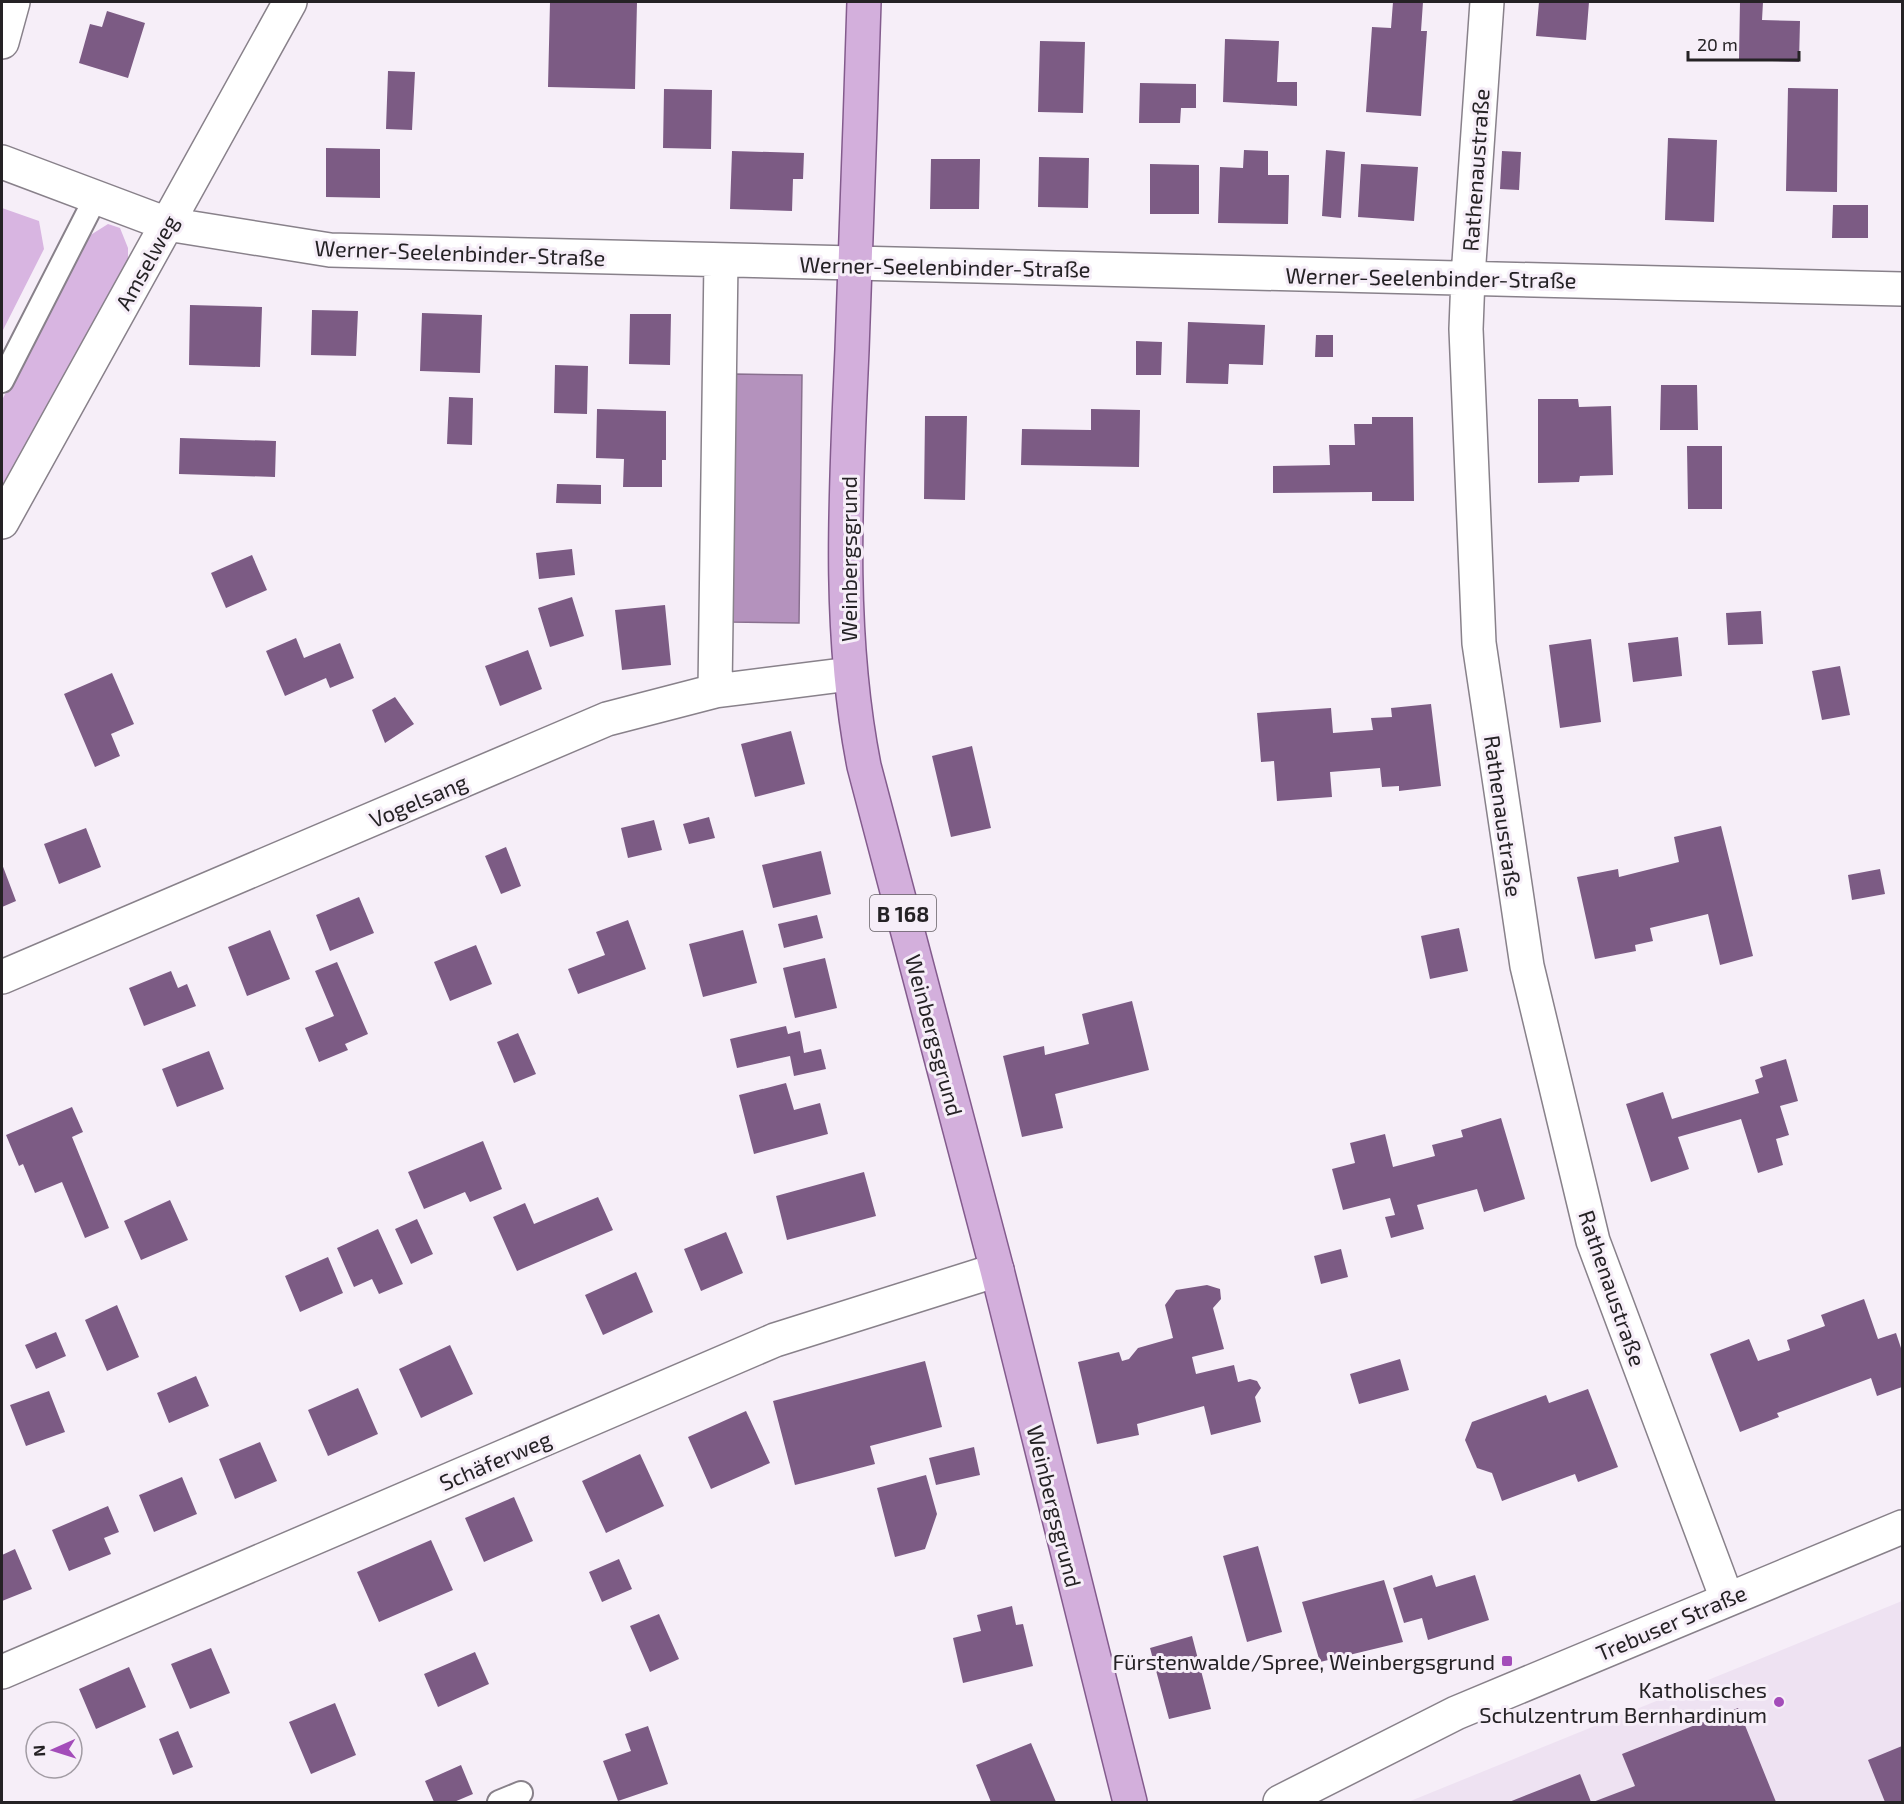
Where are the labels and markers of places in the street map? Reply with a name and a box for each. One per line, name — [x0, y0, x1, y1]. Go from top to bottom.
place label: Fürstenwalde/Spree, Weinbergsgrund — [1113, 1648, 1495, 1674]
marker: Fürstenwalde/Spree, Weinbergsgrund — [1500, 1654, 1514, 1668]
place label: Katholisches Schulzentrum Bernhardinum — [1479, 1676, 1767, 1727]
marker: Katholisches Schulzentrum Bernhardinum — [1772, 1695, 1786, 1709]

